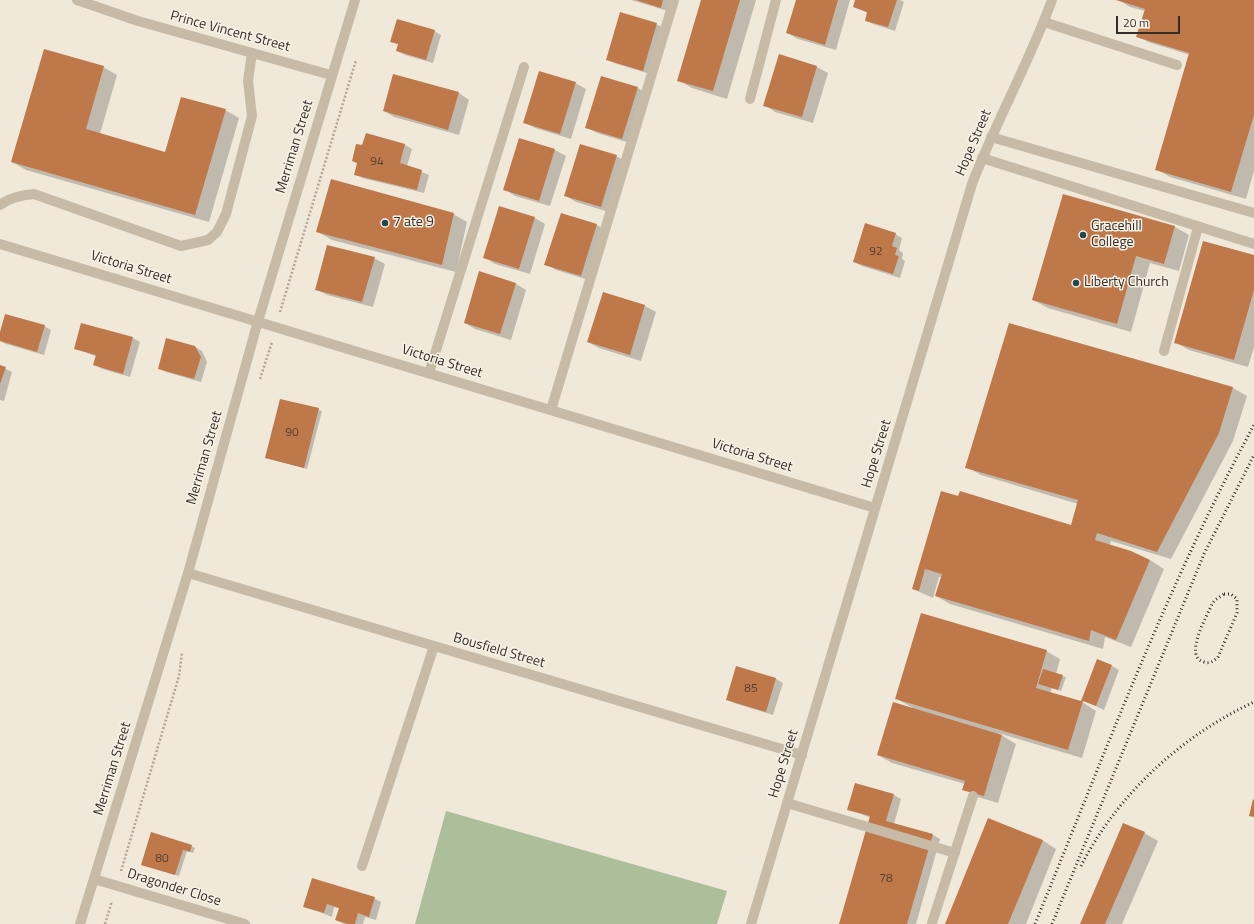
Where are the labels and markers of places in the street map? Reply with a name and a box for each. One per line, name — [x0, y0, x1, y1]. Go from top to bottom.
place label: 7 ate 9 — [393, 215, 434, 231]
marker: 7 ate 9 — [380, 218, 390, 228]
place label: Gracehill College — [1091, 219, 1142, 252]
marker: Gracehill College — [1078, 230, 1088, 240]
place label: Liberty Church — [1084, 275, 1169, 291]
marker: Liberty Church — [1071, 278, 1081, 288]

